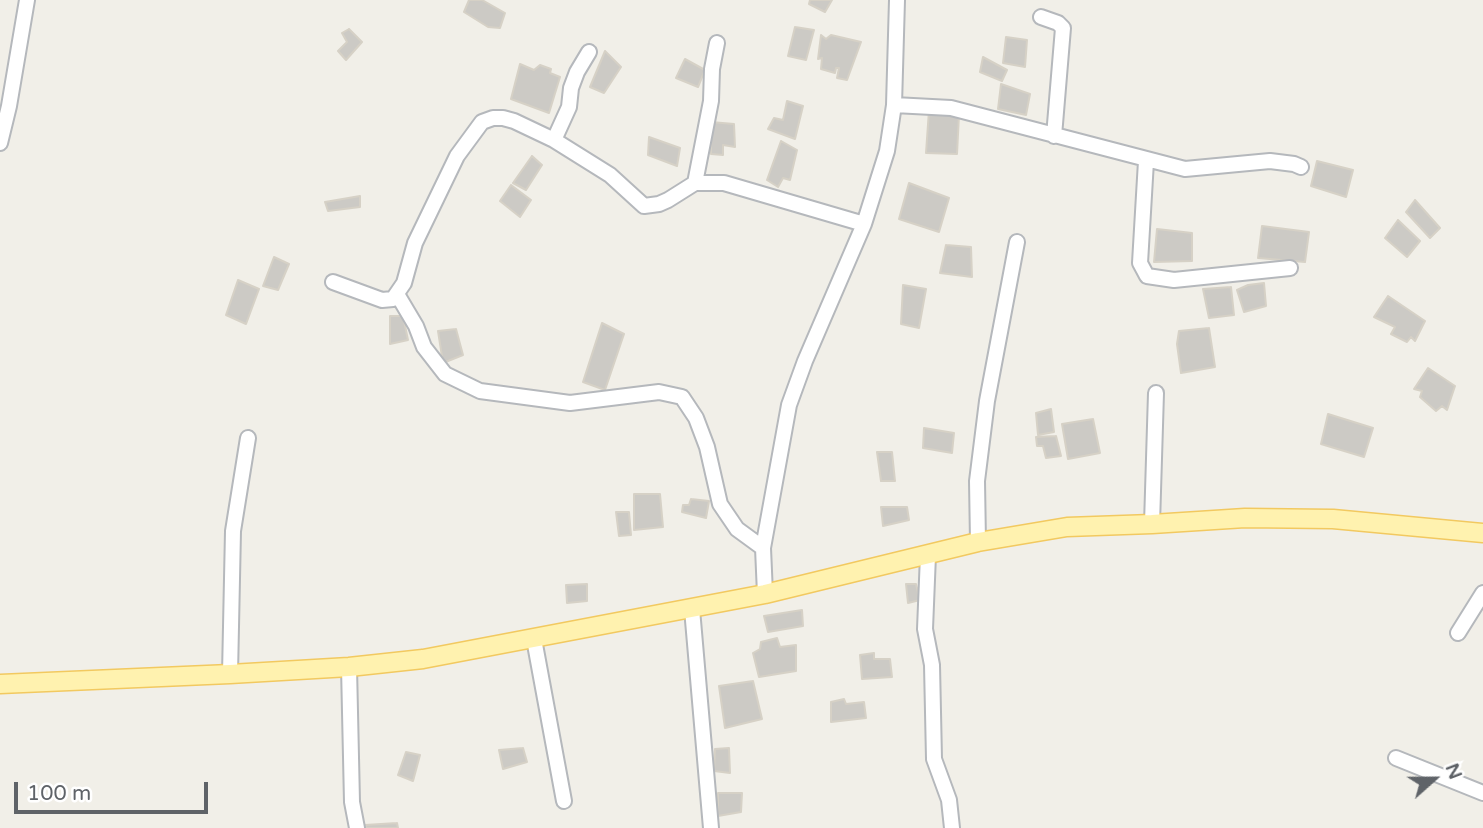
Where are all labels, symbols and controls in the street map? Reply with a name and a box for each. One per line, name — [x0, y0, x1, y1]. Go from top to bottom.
north arrow — [1399, 744, 1469, 814]
text: N — [1441, 760, 1467, 783]
scale bar — [18, 768, 212, 812]
text: 100 m — [27, 781, 91, 806]

